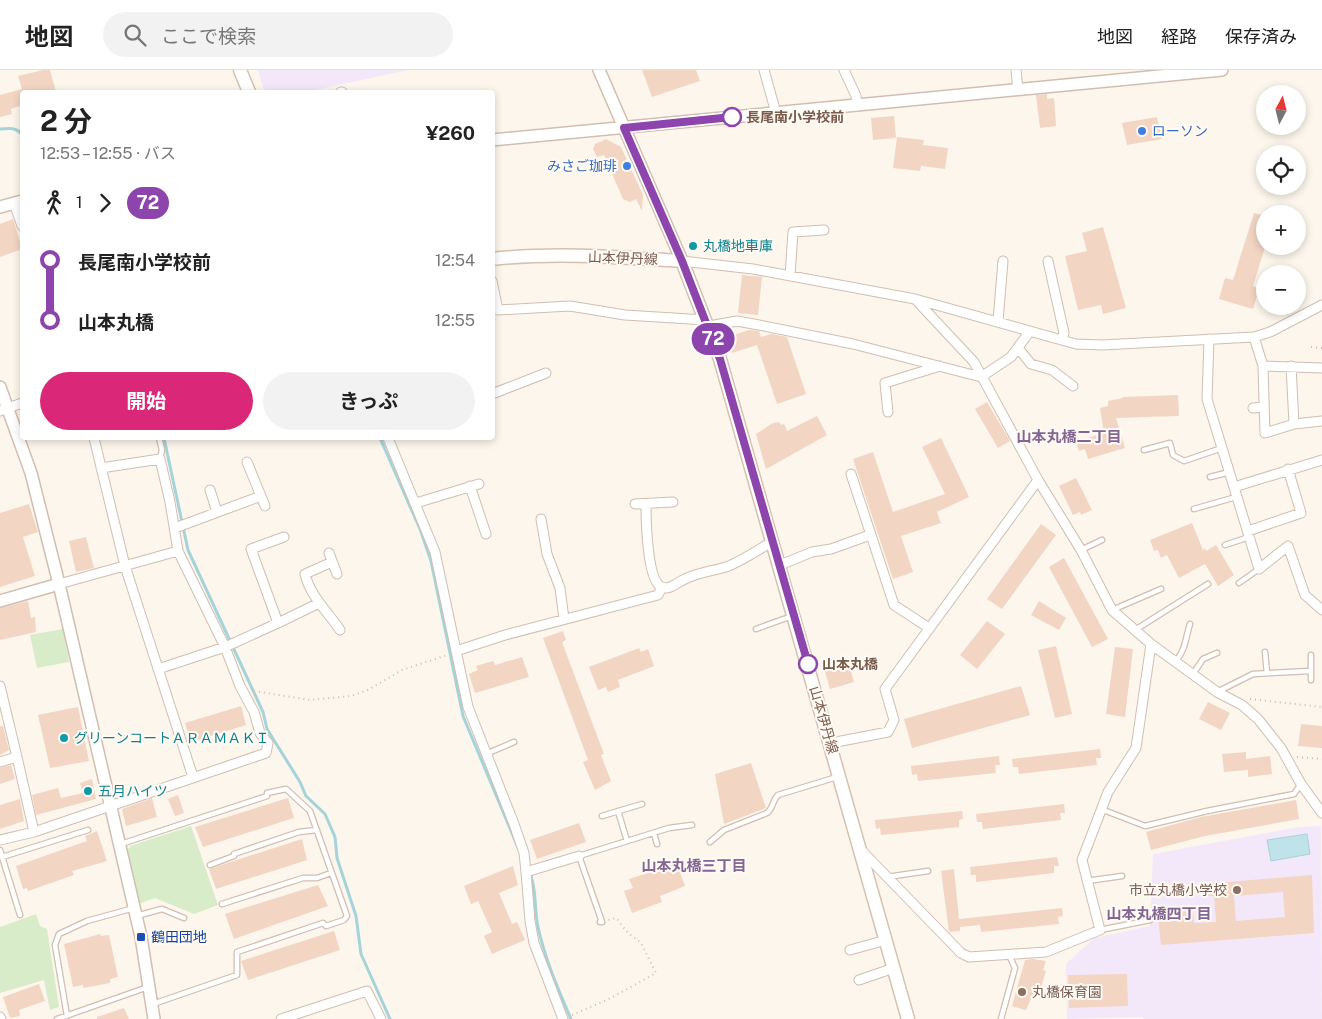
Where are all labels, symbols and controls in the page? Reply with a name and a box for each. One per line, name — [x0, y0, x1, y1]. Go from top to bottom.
search box — [103, 12, 453, 57]
icon: search — [121, 21, 149, 49]
text: 地図 — [25, 22, 73, 50]
text: ここで検索 — [161, 25, 256, 47]
text: 地図 — [1097, 26, 1133, 47]
text: 経路 — [1161, 26, 1197, 47]
text: 保存済み — [1225, 26, 1297, 47]
north arrow — [1256, 85, 1306, 135]
map controls — [1256, 85, 1306, 315]
text: 2 分 — [40, 104, 92, 137]
marker: 長尾南小学校前 — [722, 107, 742, 127]
place label: 長尾南小学校前 — [746, 109, 844, 125]
text: ¥260 — [426, 122, 475, 144]
place label: ローソン — [1152, 123, 1208, 139]
marker: ローソン — [1136, 125, 1148, 137]
text: 12:53 – 12:55 · バス — [40, 144, 176, 163]
button: locate — [1256, 145, 1306, 195]
place label: みさご珈琲 — [547, 158, 617, 174]
marker: みさご珈琲 — [621, 160, 633, 172]
icon: walk — [40, 189, 68, 217]
icon: forward — [91, 189, 119, 217]
text: 72 — [137, 192, 159, 213]
text: 1 — [76, 193, 83, 212]
button: + — [1256, 205, 1306, 255]
place label: 丸橋地車庫 — [703, 238, 773, 254]
marker: 丸橋地車庫 — [687, 240, 699, 252]
street label: 山本伊丹線 — [588, 249, 658, 267]
text: 長尾南小学校前 — [78, 251, 211, 273]
text: 12:54 — [435, 251, 475, 270]
button: − — [1256, 265, 1306, 315]
text: 山本丸橋 — [78, 311, 154, 333]
text: 12:55 — [435, 311, 475, 330]
line badge: 72 — [690, 323, 736, 355]
text: 72 — [702, 328, 724, 349]
button: 開始 — [40, 372, 253, 430]
button: きっぷ — [263, 372, 475, 430]
district label: 山本丸橋二丁目 — [1016, 428, 1122, 445]
marker: 山本丸橋 — [798, 654, 818, 674]
place label: 山本丸橋 — [822, 656, 878, 672]
street label: 山本伊丹線 — [807, 684, 841, 756]
place label: グリーンコートＡＲＡＭＡＫＩ — [74, 730, 269, 746]
marker: グリーンコートＡＲＡＭＡＫＩ — [58, 732, 70, 744]
place label: 五月ハイツ — [98, 783, 168, 799]
marker: 五月ハイツ — [82, 785, 94, 797]
district label: 山本丸橋三丁目 — [641, 857, 747, 874]
place label: 市立丸橋小学校 — [1129, 882, 1227, 898]
marker: 市立丸橋小学校 — [1231, 884, 1243, 896]
district label: 山本丸橋四丁目 — [1106, 905, 1212, 922]
place label: 鶴田団地 — [151, 929, 207, 945]
marker: 鶴田団地 — [135, 931, 147, 943]
place label: 丸橋保育園 — [1032, 984, 1102, 1000]
marker: 丸橋保育園 — [1016, 986, 1028, 998]

